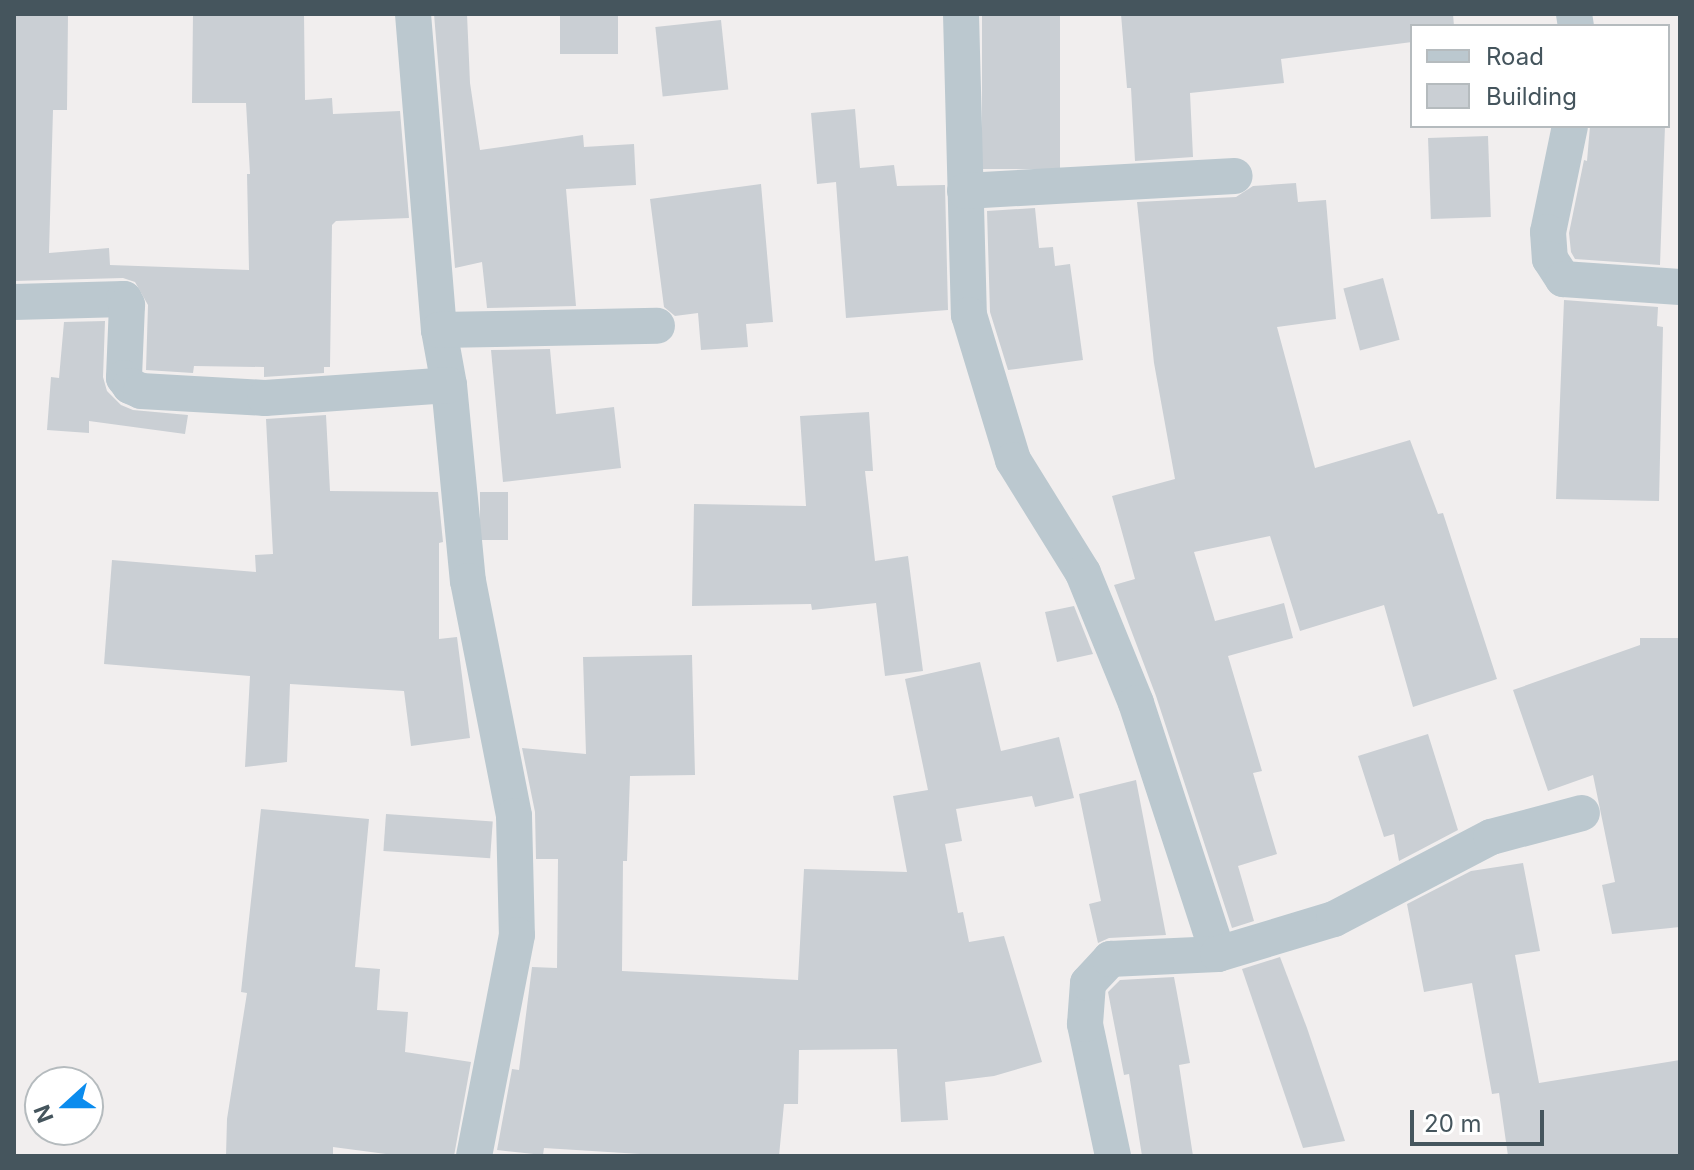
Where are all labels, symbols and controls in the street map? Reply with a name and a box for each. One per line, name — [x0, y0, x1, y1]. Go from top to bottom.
legend — [1410, 24, 1670, 128]
text: Road — [1486, 42, 1544, 71]
text: Building — [1486, 82, 1577, 111]
north arrow — [24, 1066, 104, 1146]
scale bar — [1414, 1094, 1548, 1144]
text: N — [28, 1101, 59, 1126]
text: 20 m — [1424, 1109, 1482, 1138]

